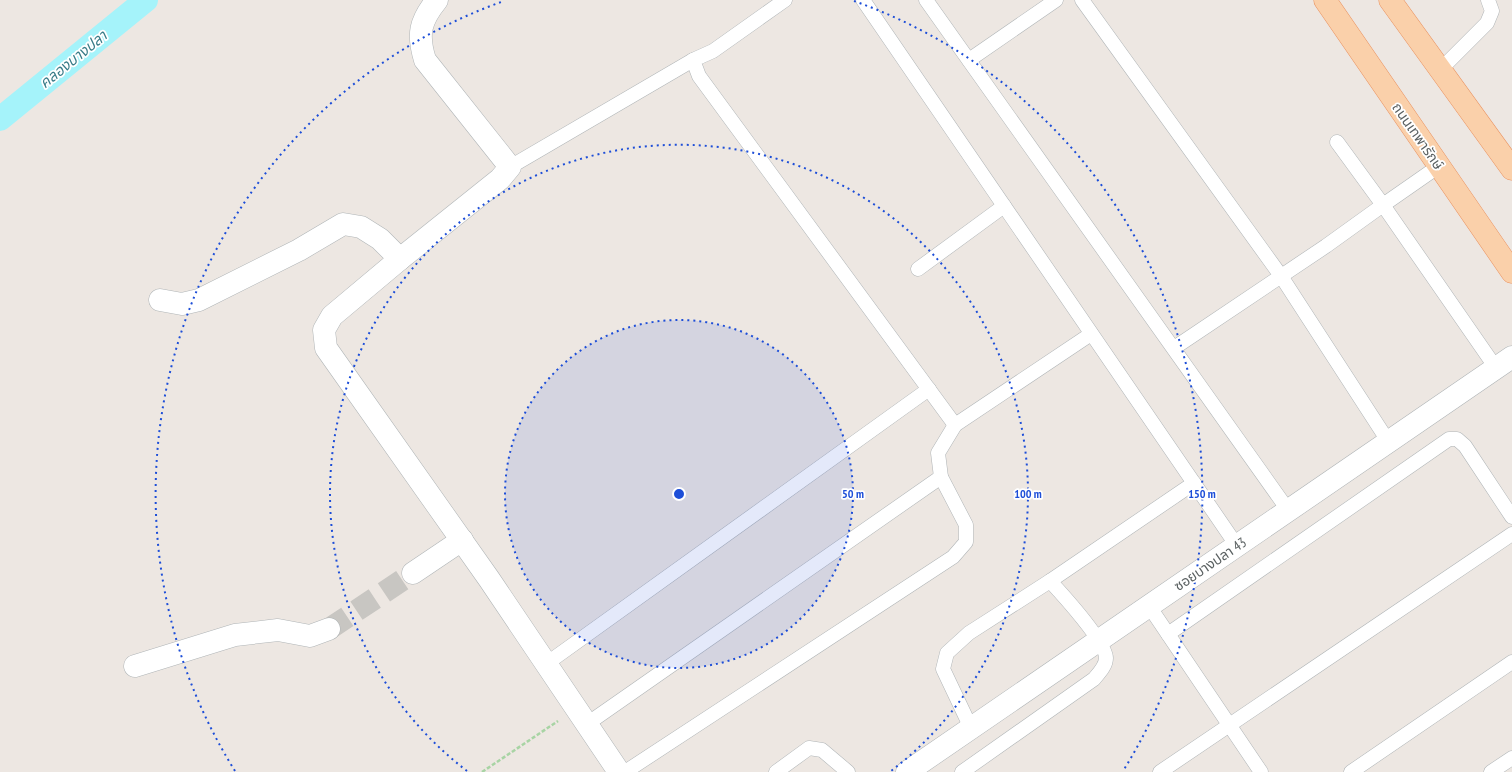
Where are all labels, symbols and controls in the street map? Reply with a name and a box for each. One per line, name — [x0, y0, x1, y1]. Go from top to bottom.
water label: คลองบางปลา — [35, 25, 111, 92]
street label: ถนนเทพารักษ์ — [1388, 99, 1448, 173]
text: 50 m — [842, 486, 864, 501]
text: 100 m — [1014, 486, 1042, 501]
text: 150 m — [1188, 486, 1216, 501]
centre of rings — [672, 487, 686, 501]
street label: ซอยบางปลา 43 — [1170, 533, 1250, 595]

